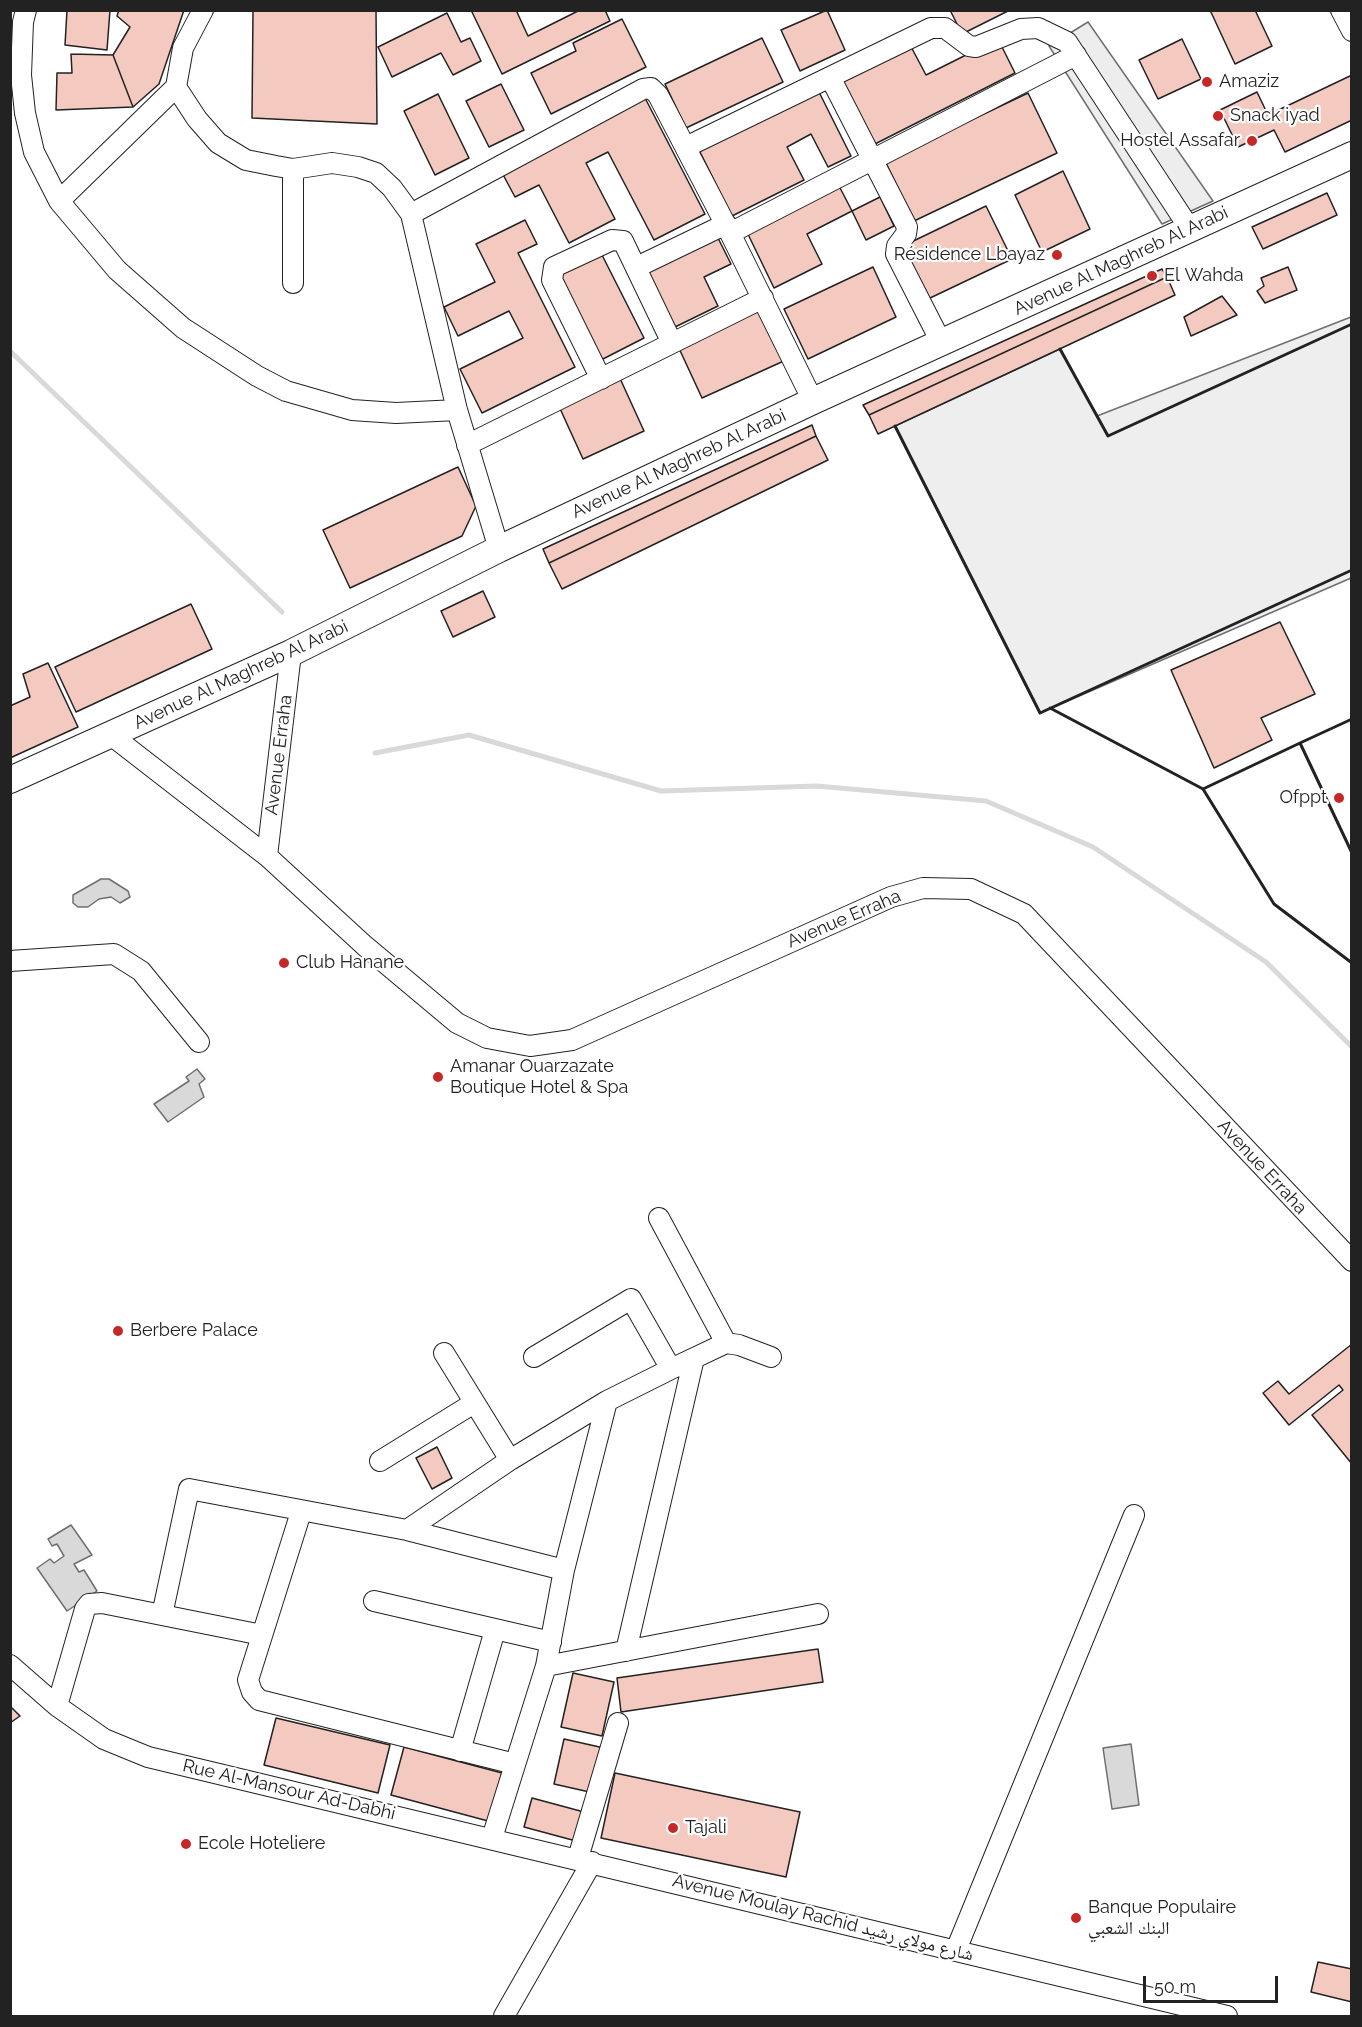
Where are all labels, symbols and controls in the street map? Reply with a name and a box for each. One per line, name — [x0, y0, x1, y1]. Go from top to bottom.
place label: Amaziz — [1219, 71, 1279, 93]
marker: Amaziz — [1200, 75, 1214, 89]
place label: Snack iyad — [1230, 105, 1320, 127]
marker: Snack iyad — [1211, 109, 1225, 123]
place label: Hostel Assafar — [1120, 130, 1240, 152]
marker: Hostel Assafar — [1245, 134, 1259, 148]
street label: Avenue Al Maghreb Al Arabi — [1011, 202, 1231, 320]
place label: Résidence Lbayaz — [894, 244, 1045, 266]
marker: Résidence Lbayaz — [1050, 248, 1064, 262]
place label: El Wahda — [1164, 265, 1244, 287]
marker: El Wahda — [1145, 269, 1159, 283]
street label: Avenue Al Maghreb Al Arabi — [569, 405, 789, 523]
street label: Avenue Al Maghreb Al Arabi — [131, 616, 351, 734]
street label: Avenue Erraha — [261, 693, 297, 817]
place label: Ofppt — [1279, 787, 1327, 809]
marker: Ofppt — [1332, 791, 1346, 805]
street label: Avenue Erraha — [784, 885, 904, 953]
place label: Club Hanane — [296, 952, 404, 974]
marker: Club Hanane — [277, 956, 291, 970]
place label: Amanar Ouarzazate Boutique Hotel & Spa — [450, 1056, 628, 1098]
marker: Amanar Ouarzazate Boutique Hotel & Spa — [431, 1070, 445, 1084]
street label: Avenue Erraha — [1213, 1115, 1311, 1219]
place label: Berbere Palace — [130, 1320, 258, 1342]
marker: Berbere Palace — [111, 1324, 125, 1338]
street label: Rue Al-Mansour Ad-Dabhi — [181, 1755, 397, 1825]
place label: Tajali — [685, 1817, 727, 1839]
marker: Tajali — [666, 1821, 680, 1835]
place label: Ecole Hoteliere — [198, 1833, 325, 1855]
marker: Ecole Hoteliere — [179, 1837, 193, 1851]
street label: Avenue Moulay Rachid شارع مولاي رشيد — [670, 1870, 976, 1966]
place label: Banque Populaire البنك الشعبي — [1088, 1897, 1236, 1940]
marker: Banque Populaire البنك الشعبي — [1069, 1911, 1083, 1925]
scale bar — [1146, 1964, 1281, 2002]
text: 50 m — [1154, 1976, 1196, 1997]

